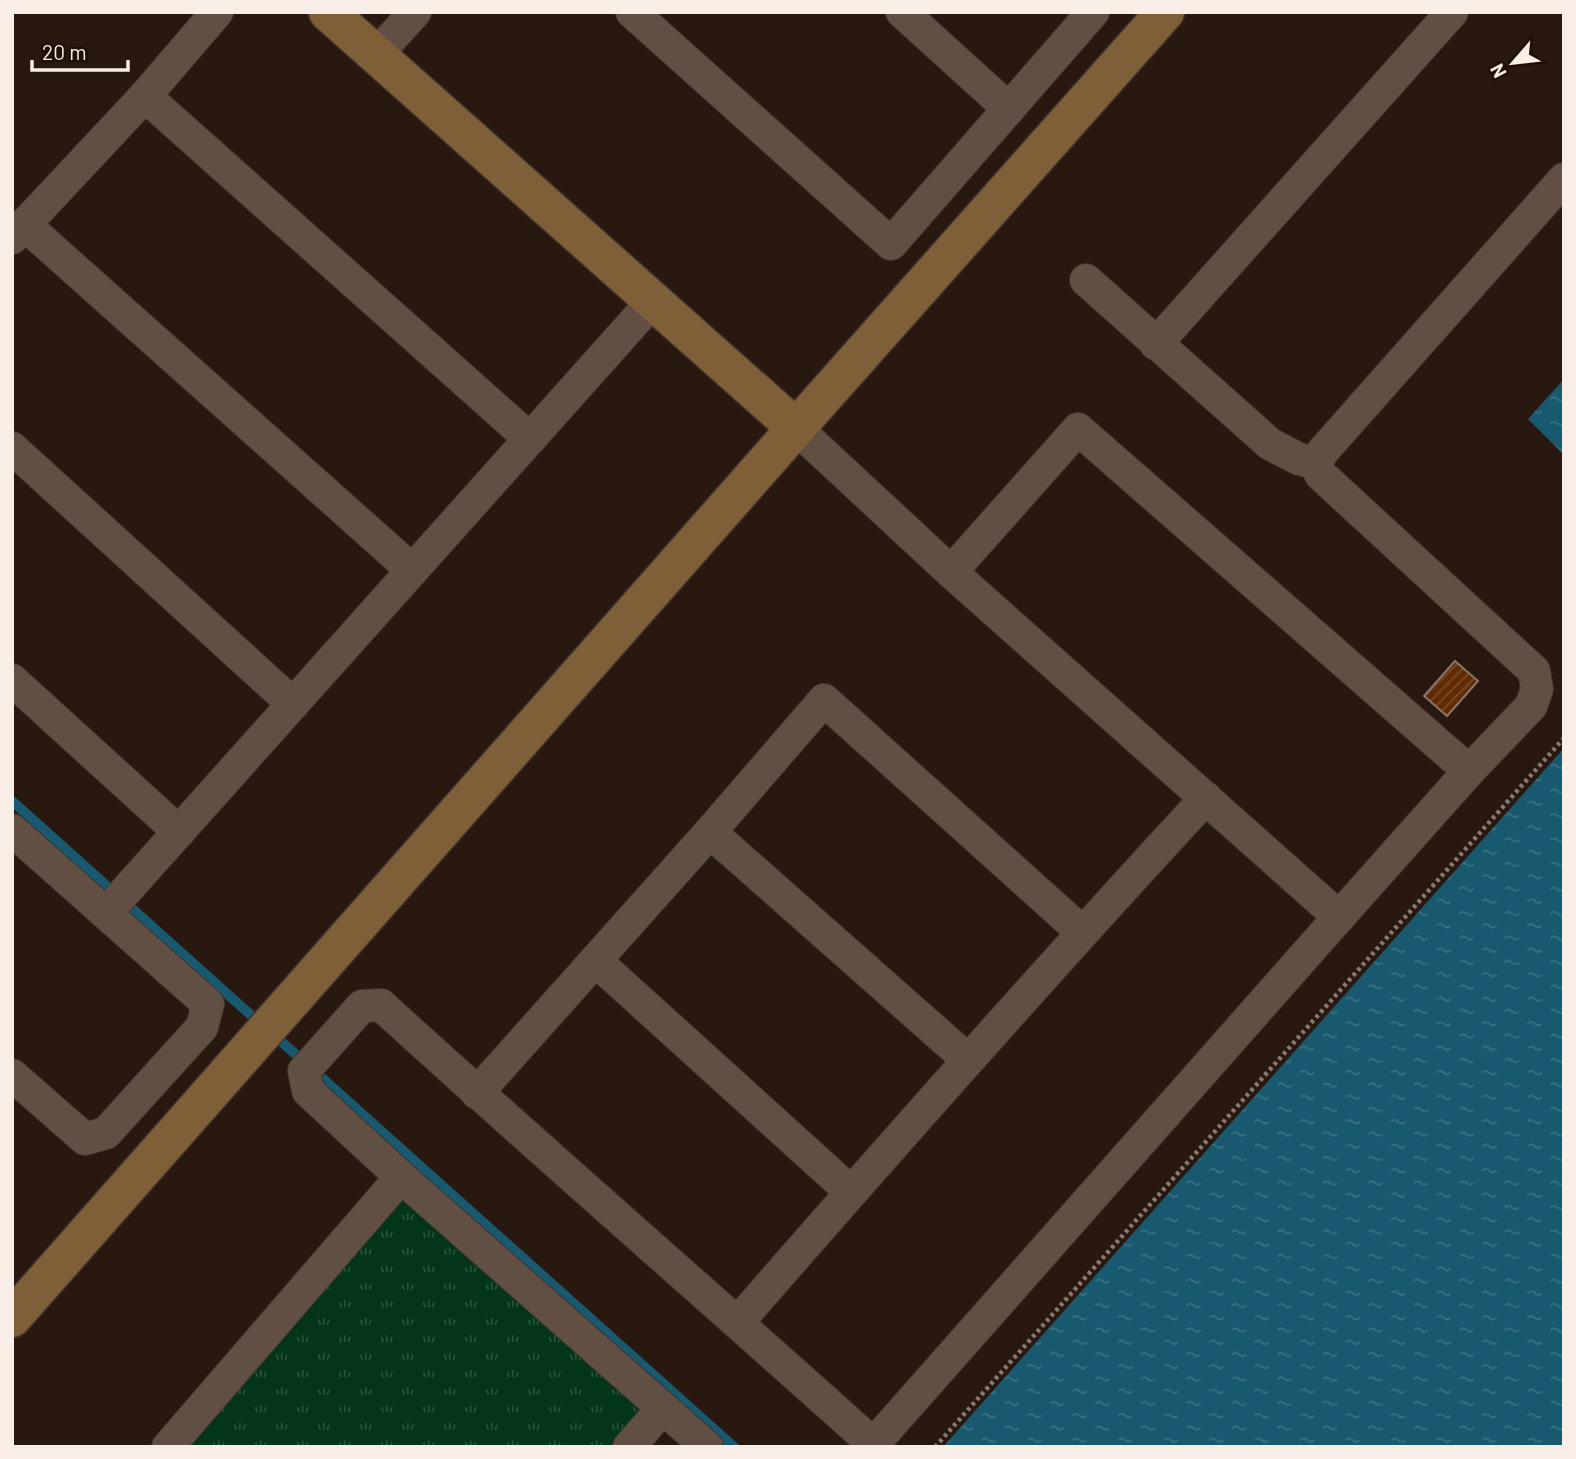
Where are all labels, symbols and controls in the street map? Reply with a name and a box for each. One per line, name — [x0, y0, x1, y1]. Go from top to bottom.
scale bar — [32, 28, 128, 72]
north arrow — [1478, 28, 1548, 98]
text: 20 m — [42, 39, 87, 64]
text: N — [1484, 60, 1511, 82]

